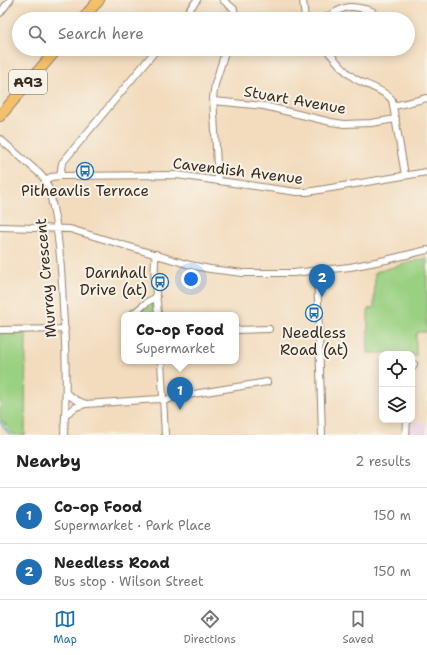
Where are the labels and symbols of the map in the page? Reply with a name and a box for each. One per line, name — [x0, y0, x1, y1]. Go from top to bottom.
road number: A93 — [9, 70, 47, 94]
street label: Stuart Avenue — [242, 81, 348, 119]
street label: Cavendish Avenue — [172, 153, 304, 189]
bus stop icon: Pitheavlis Terrace — [75, 161, 95, 181]
place label: Pitheavlis Terrace — [21, 181, 149, 201]
street label: Murray Crescent — [31, 217, 61, 339]
place label: Darnhall Drive (at) — [80, 263, 147, 300]
pin: 2 — [309, 264, 335, 297]
your location — [181, 269, 201, 289]
bus stop icon: Darnhall Drive (at) — [150, 272, 170, 292]
bus stop icon: Needless Road (at) — [304, 303, 324, 323]
place label: Needless Road (at) — [280, 323, 348, 360]
pin: 1 — [167, 377, 193, 410]

